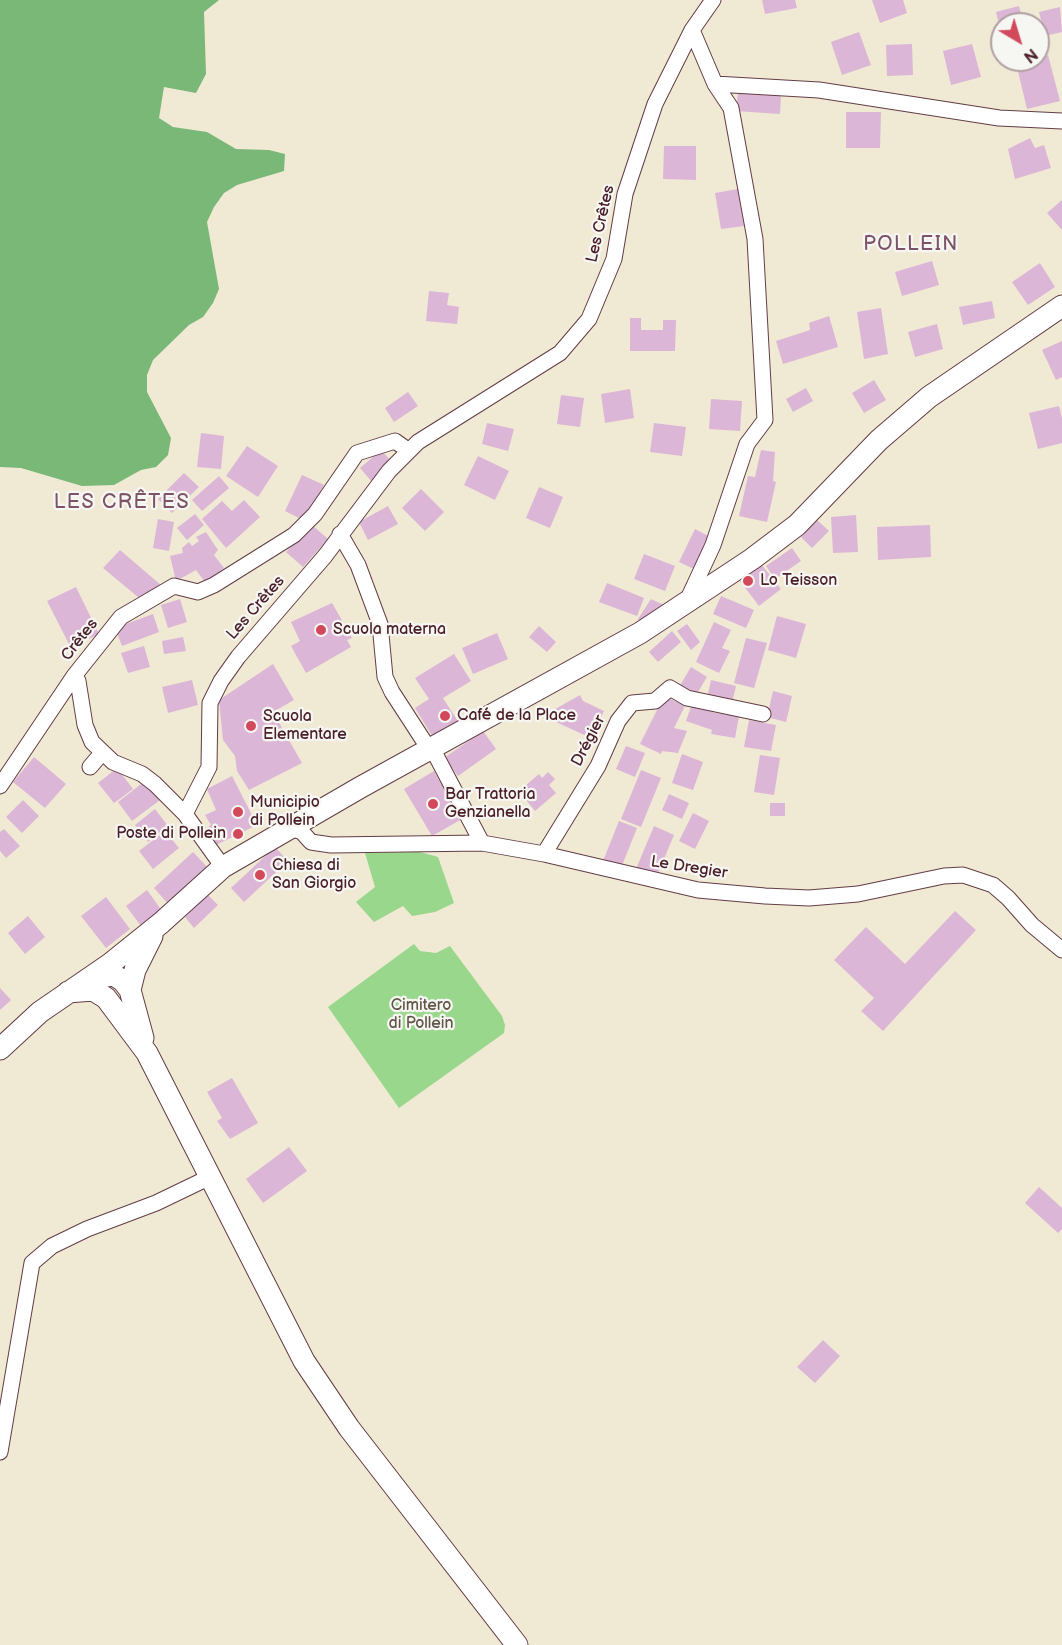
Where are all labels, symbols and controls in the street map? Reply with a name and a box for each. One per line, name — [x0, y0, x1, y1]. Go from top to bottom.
north arrow — [990, 12, 1050, 72]
text: N — [1020, 44, 1041, 66]
street label: Les Crêtes — [583, 183, 619, 265]
district label: POLLEIN — [863, 233, 959, 257]
district label: LES CRÊTES — [54, 491, 190, 515]
place label: Lo Teisson — [760, 571, 837, 591]
street label: Les Crêtes — [223, 572, 289, 644]
marker: Lo Teisson — [741, 574, 755, 588]
street label: Crêtes — [58, 615, 102, 665]
place label: Scuola materna — [333, 620, 446, 640]
marker: Scuola materna — [314, 623, 328, 637]
place label: Café de la Place — [457, 706, 576, 726]
place label: Scuola Elementare — [263, 707, 347, 745]
marker: Café de la Place — [438, 709, 452, 723]
street label: Drégier — [568, 712, 610, 770]
marker: Scuola Elementare — [244, 719, 258, 733]
place label: Bar Trattoria Genzianella — [445, 785, 535, 823]
place label: Municipio di Pollein — [250, 793, 320, 831]
marker: Bar Trattoria Genzianella — [426, 797, 440, 811]
marker: Municipio di Pollein — [231, 805, 245, 819]
place label: Poste di Pollein — [116, 824, 226, 844]
marker: Poste di Pollein — [231, 827, 245, 841]
street label: Le Dregier — [649, 852, 729, 884]
place label: Chiesa di San Giorgio — [272, 856, 356, 894]
marker: Chiesa di San Giorgio — [253, 868, 267, 882]
park label: Cimitero di Pollein — [388, 996, 454, 1034]

